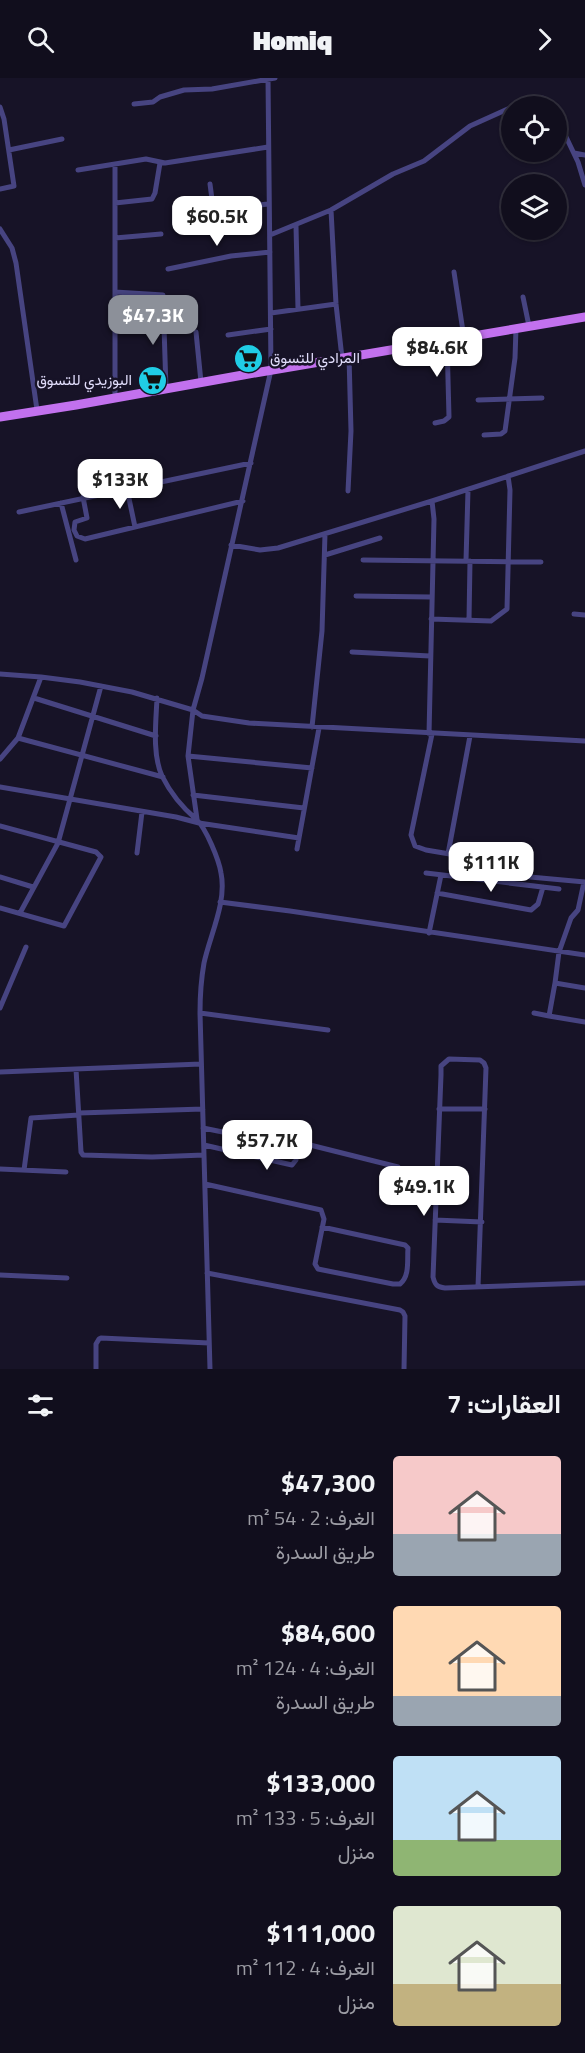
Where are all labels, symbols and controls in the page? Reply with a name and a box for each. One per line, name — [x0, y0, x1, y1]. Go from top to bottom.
text: Homiq — [253, 19, 332, 60]
icon: search — [24, 23, 57, 56]
icon: forward — [528, 23, 561, 56]
map controls — [501, 96, 567, 240]
button: locate — [501, 96, 567, 162]
button: layers — [501, 174, 567, 240]
pin: $60.5K — [168, 196, 266, 247]
text: $60.5K — [186, 200, 248, 231]
pin: $47.3K — [104, 295, 202, 346]
text: $47.3K — [122, 299, 184, 330]
pin: $84.6K — [388, 327, 486, 378]
text: $84.6K — [406, 331, 468, 362]
supermarket icon: المرادي للتسوق — [233, 342, 265, 374]
place label: المرادي للتسوق — [270, 346, 360, 371]
supermarket icon: البوزيدي للتسوق — [137, 364, 169, 396]
place label: البوزيدي للتسوق — [36, 368, 132, 393]
pin: $133K — [78, 459, 162, 510]
text: $133K — [92, 463, 148, 494]
pin: $111K — [449, 842, 533, 893]
text: $111K — [463, 846, 519, 877]
pin: $57.7K — [218, 1120, 316, 1171]
text: $57.7K — [236, 1124, 298, 1155]
pin: $49.1K — [375, 1166, 473, 1217]
text: $49.1K — [393, 1170, 455, 1201]
text: العقارات: 7 — [447, 1384, 561, 1423]
icon: filters — [24, 1389, 57, 1422]
text: $47,300 — [281, 1463, 375, 1502]
icon: home — [441, 1480, 513, 1552]
text: الغرف: 2 · 54 m² — [247, 1502, 375, 1533]
text: طريق السدرة — [276, 1536, 375, 1567]
text: $84,600 — [281, 1613, 375, 1652]
icon: home — [441, 1630, 513, 1702]
text: الغرف: 4 · 124 m² — [236, 1652, 375, 1683]
text: طريق السدرة — [276, 1686, 375, 1717]
text: $133,000 — [266, 1763, 375, 1802]
icon: home — [441, 1780, 513, 1852]
text: الغرف: 5 · 133 m² — [236, 1802, 375, 1833]
text: منزل — [338, 1836, 375, 1867]
text: $111,000 — [266, 1913, 375, 1952]
icon: home — [441, 1930, 513, 2002]
text: الغرف: 4 · 112 m² — [236, 1952, 375, 1983]
text: منزل — [338, 1986, 375, 2017]

